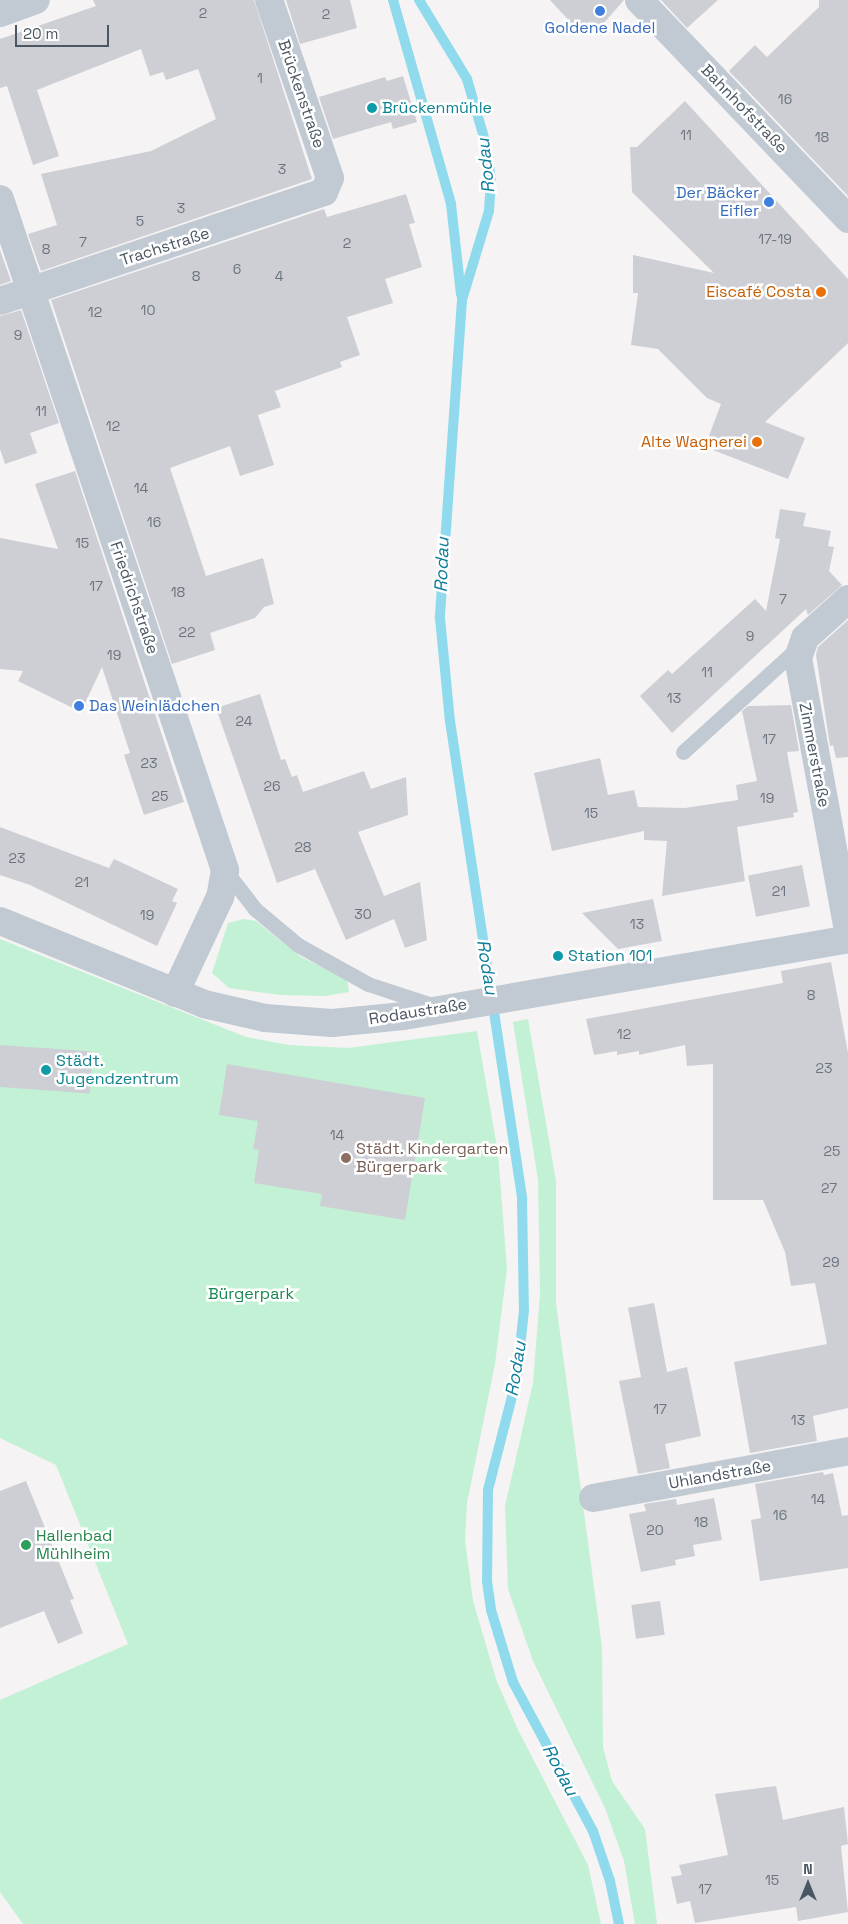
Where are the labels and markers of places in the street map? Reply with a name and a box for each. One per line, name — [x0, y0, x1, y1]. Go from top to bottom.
marker: Goldene Nadel — [594, 5, 606, 17]
place label: Goldene Nadel — [545, 18, 655, 38]
place label: Brückenmühle — [382, 98, 492, 118]
marker: Brückenmühle — [366, 102, 378, 114]
place label: Der Bäcker Eifler — [676, 183, 759, 221]
marker: Der Bäcker Eifler — [763, 196, 775, 208]
place label: Eiscafé Costa — [706, 282, 811, 302]
marker: Eiscafé Costa — [815, 286, 827, 298]
place label: Alte Wagnerei — [641, 432, 747, 452]
marker: Alte Wagnerei — [751, 436, 763, 448]
place label: Das Weinlädchen — [89, 696, 220, 716]
marker: Das Weinlädchen — [73, 700, 85, 712]
place label: Station 101 — [568, 946, 653, 966]
marker: Station 101 — [552, 950, 564, 962]
place label: Städt. Jugendzentrum — [56, 1051, 179, 1089]
marker: Städt. Jugendzentrum — [40, 1064, 52, 1076]
place label: Städt. Kindergarten Bürgerpark — [356, 1139, 509, 1177]
marker: Städt. Kindergarten Bürgerpark — [340, 1152, 352, 1164]
place label: Hallenbad Mühlheim — [36, 1526, 112, 1564]
marker: Hallenbad Mühlheim — [20, 1539, 32, 1551]

